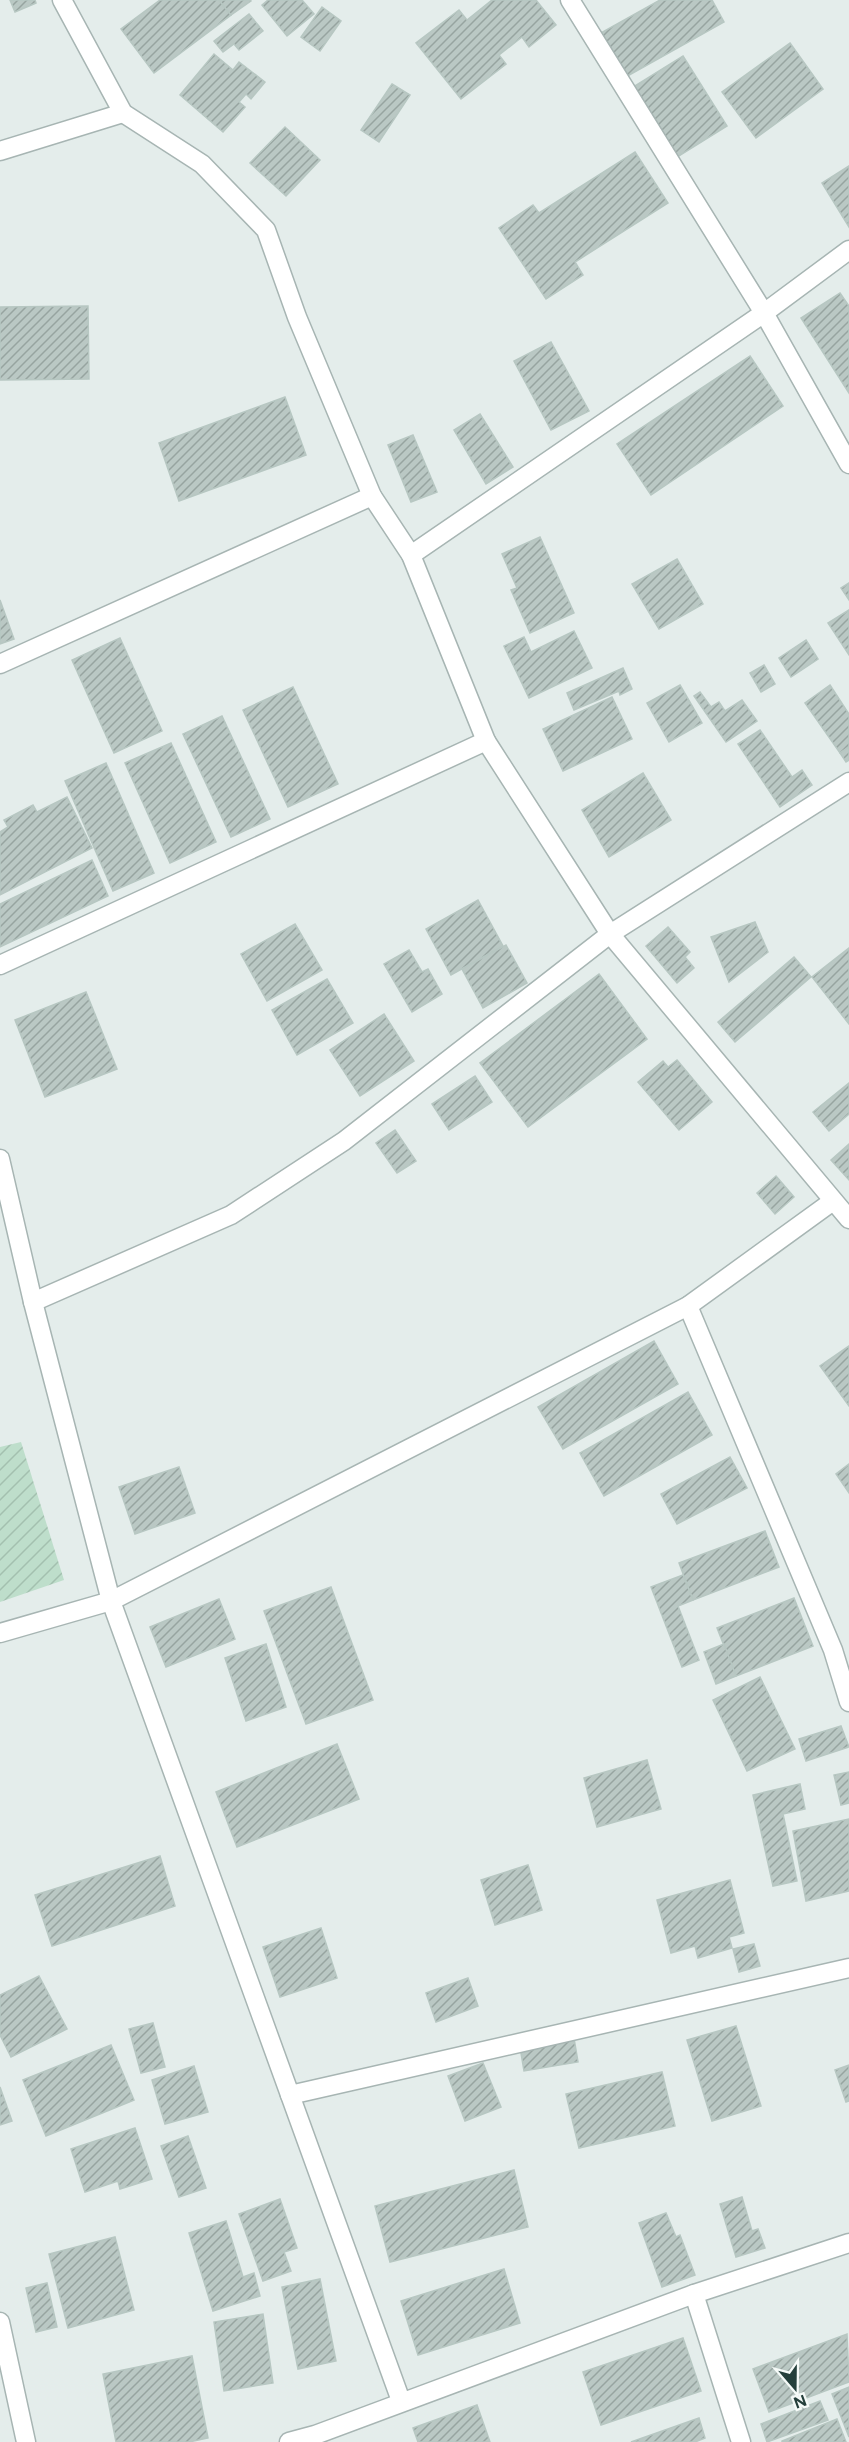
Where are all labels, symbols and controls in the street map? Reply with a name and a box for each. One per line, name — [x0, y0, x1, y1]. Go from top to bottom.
north arrow — [765, 2358, 825, 2418]
text: N — [791, 2391, 809, 2413]

